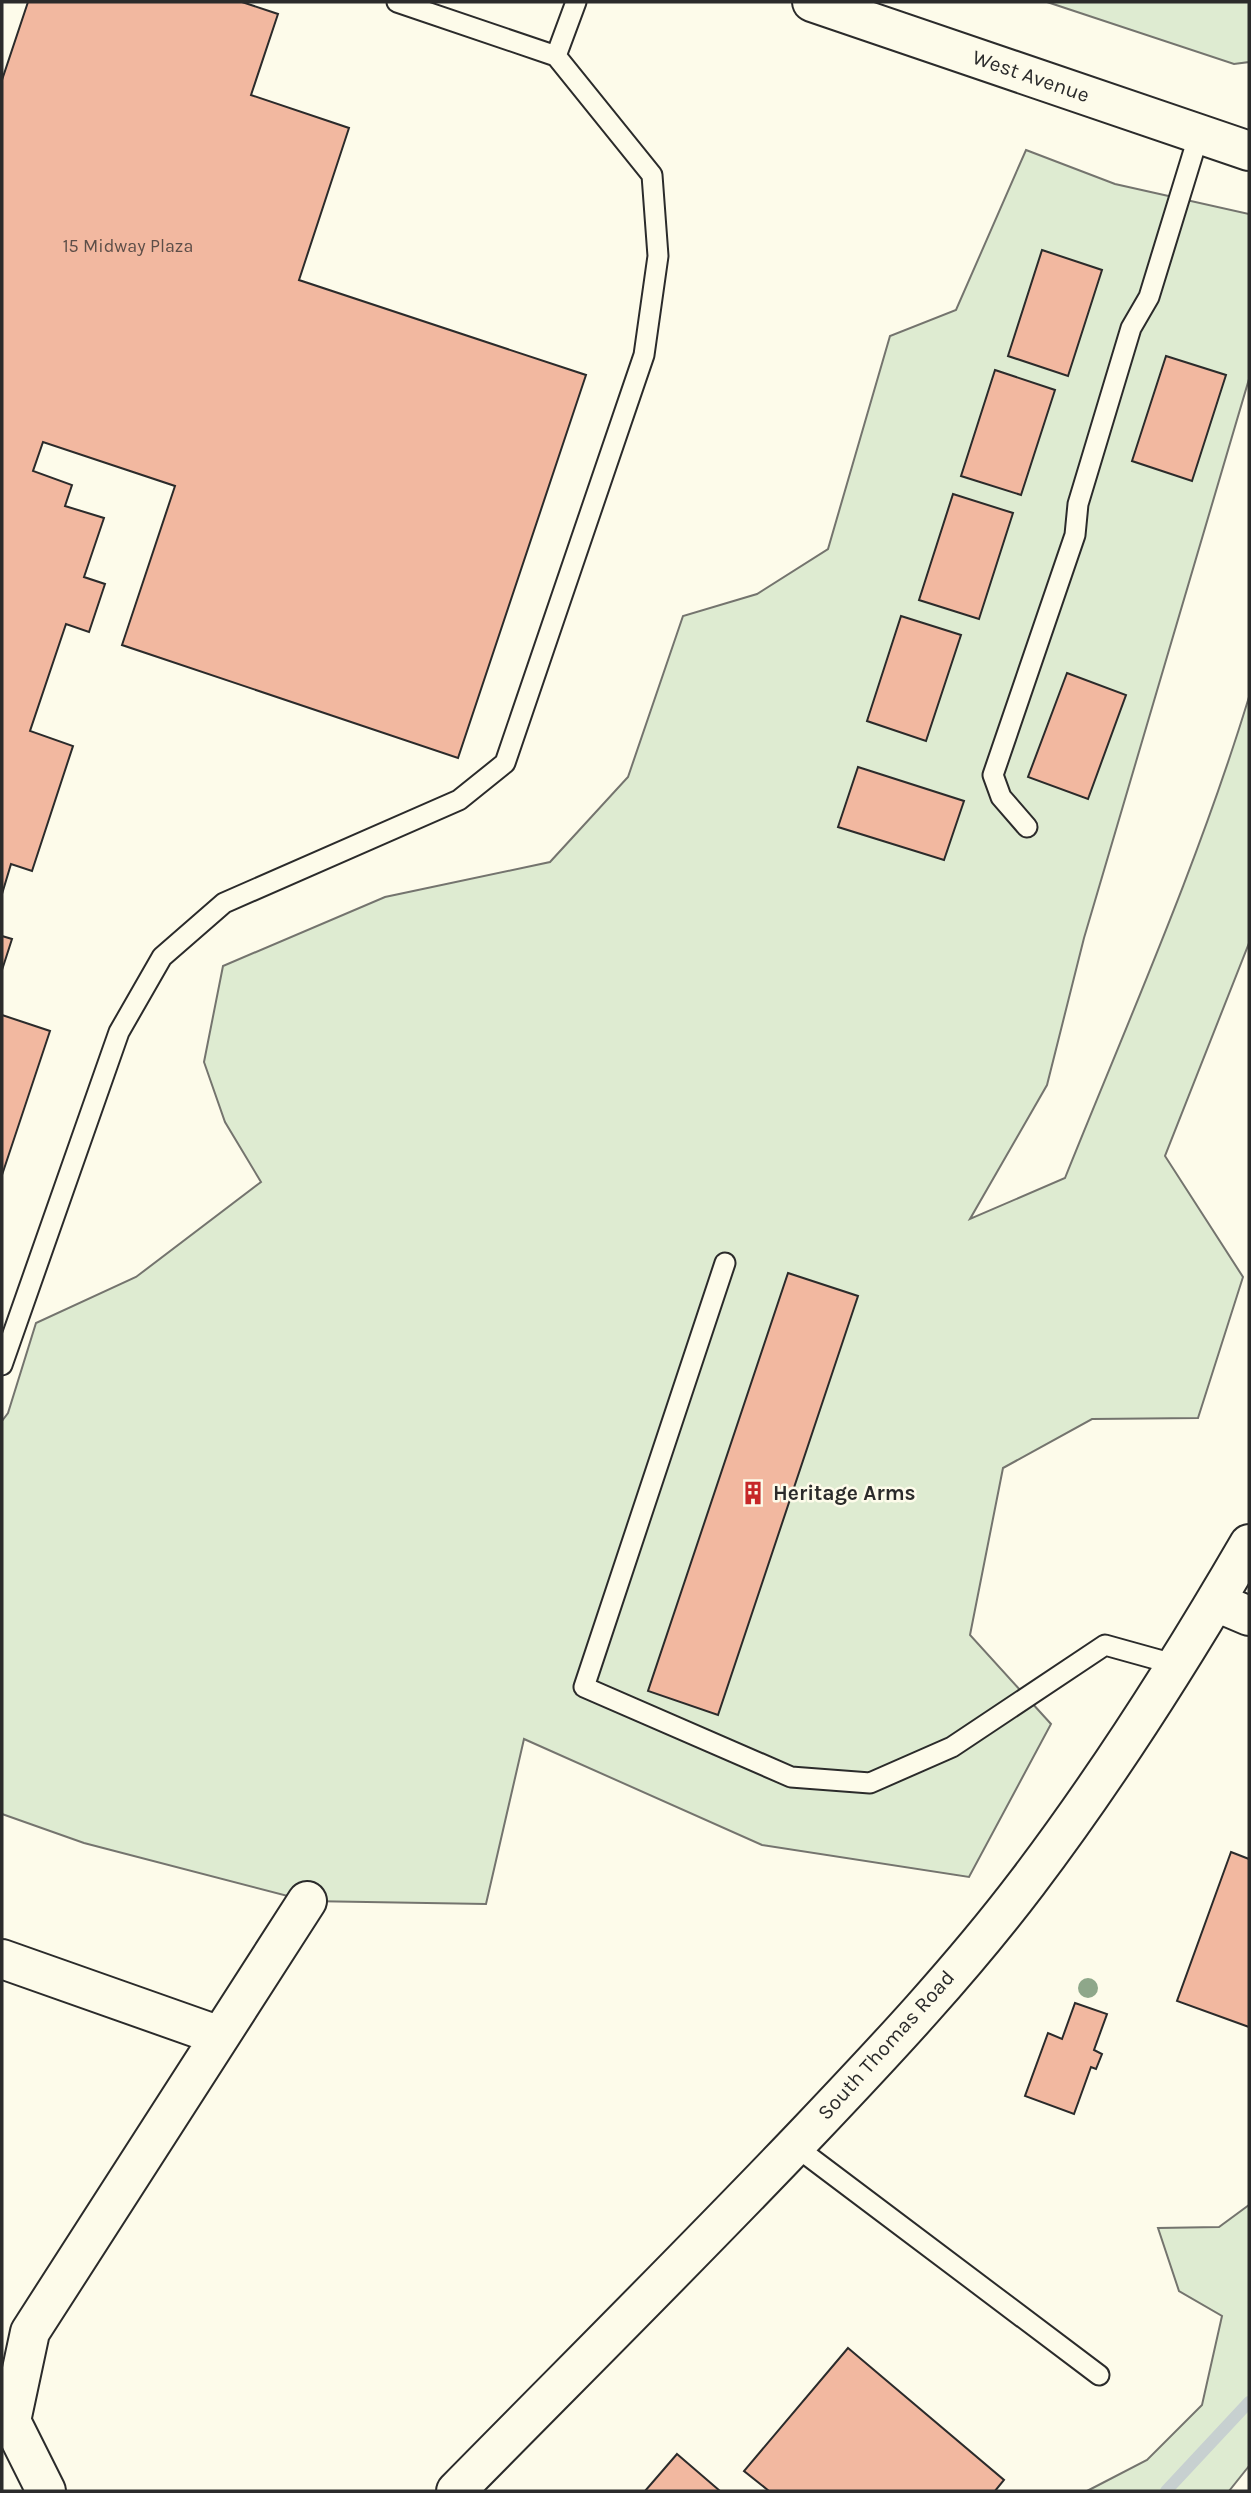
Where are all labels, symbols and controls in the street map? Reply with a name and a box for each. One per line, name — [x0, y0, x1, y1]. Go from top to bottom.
street label: West Avenue — [969, 45, 1093, 107]
house number: 15 Midway Plaza — [63, 235, 193, 257]
building icon: Heritage Arms — [739, 1479, 767, 1507]
place label: Heritage Arms — [773, 1481, 916, 1505]
street label: South Thomas Road — [813, 1965, 959, 2125]

